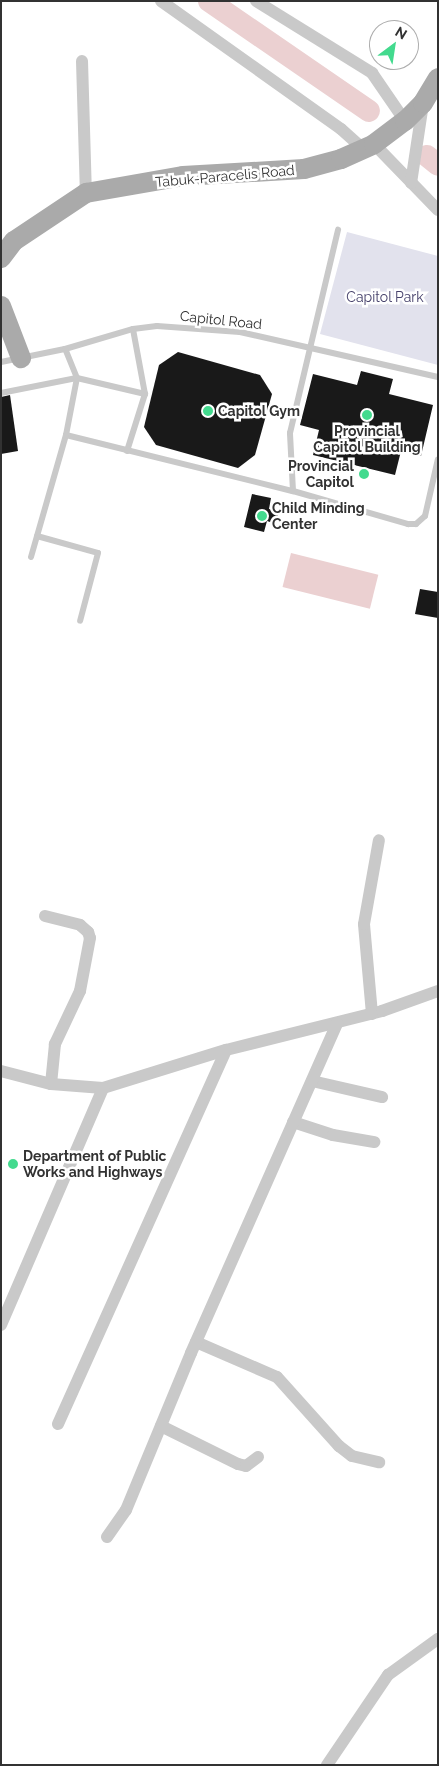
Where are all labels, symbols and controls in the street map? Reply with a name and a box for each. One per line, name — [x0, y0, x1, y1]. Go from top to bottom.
north arrow — [369, 20, 419, 70]
text: N — [393, 23, 410, 43]
street label: Tabuk-Paracelis Road — [155, 162, 295, 190]
park label: Capitol Park — [346, 289, 424, 305]
street label: Capitol Road — [179, 307, 263, 333]
place label: Capitol Gym — [218, 403, 300, 419]
marker: Capitol Gym — [202, 405, 214, 417]
marker: Provincial Capitol Building — [361, 409, 373, 421]
place label: Provincial Capitol Building — [313, 423, 421, 456]
place label: Provincial Capitol — [288, 458, 354, 491]
marker: Provincial Capitol — [358, 468, 370, 480]
place label: Child Minding Center — [272, 500, 365, 532]
marker: Child Minding Center — [256, 510, 268, 522]
place label: Department of Public Works and Highways — [23, 1148, 167, 1180]
marker: Department of Public Works and Highways — [7, 1158, 19, 1170]

